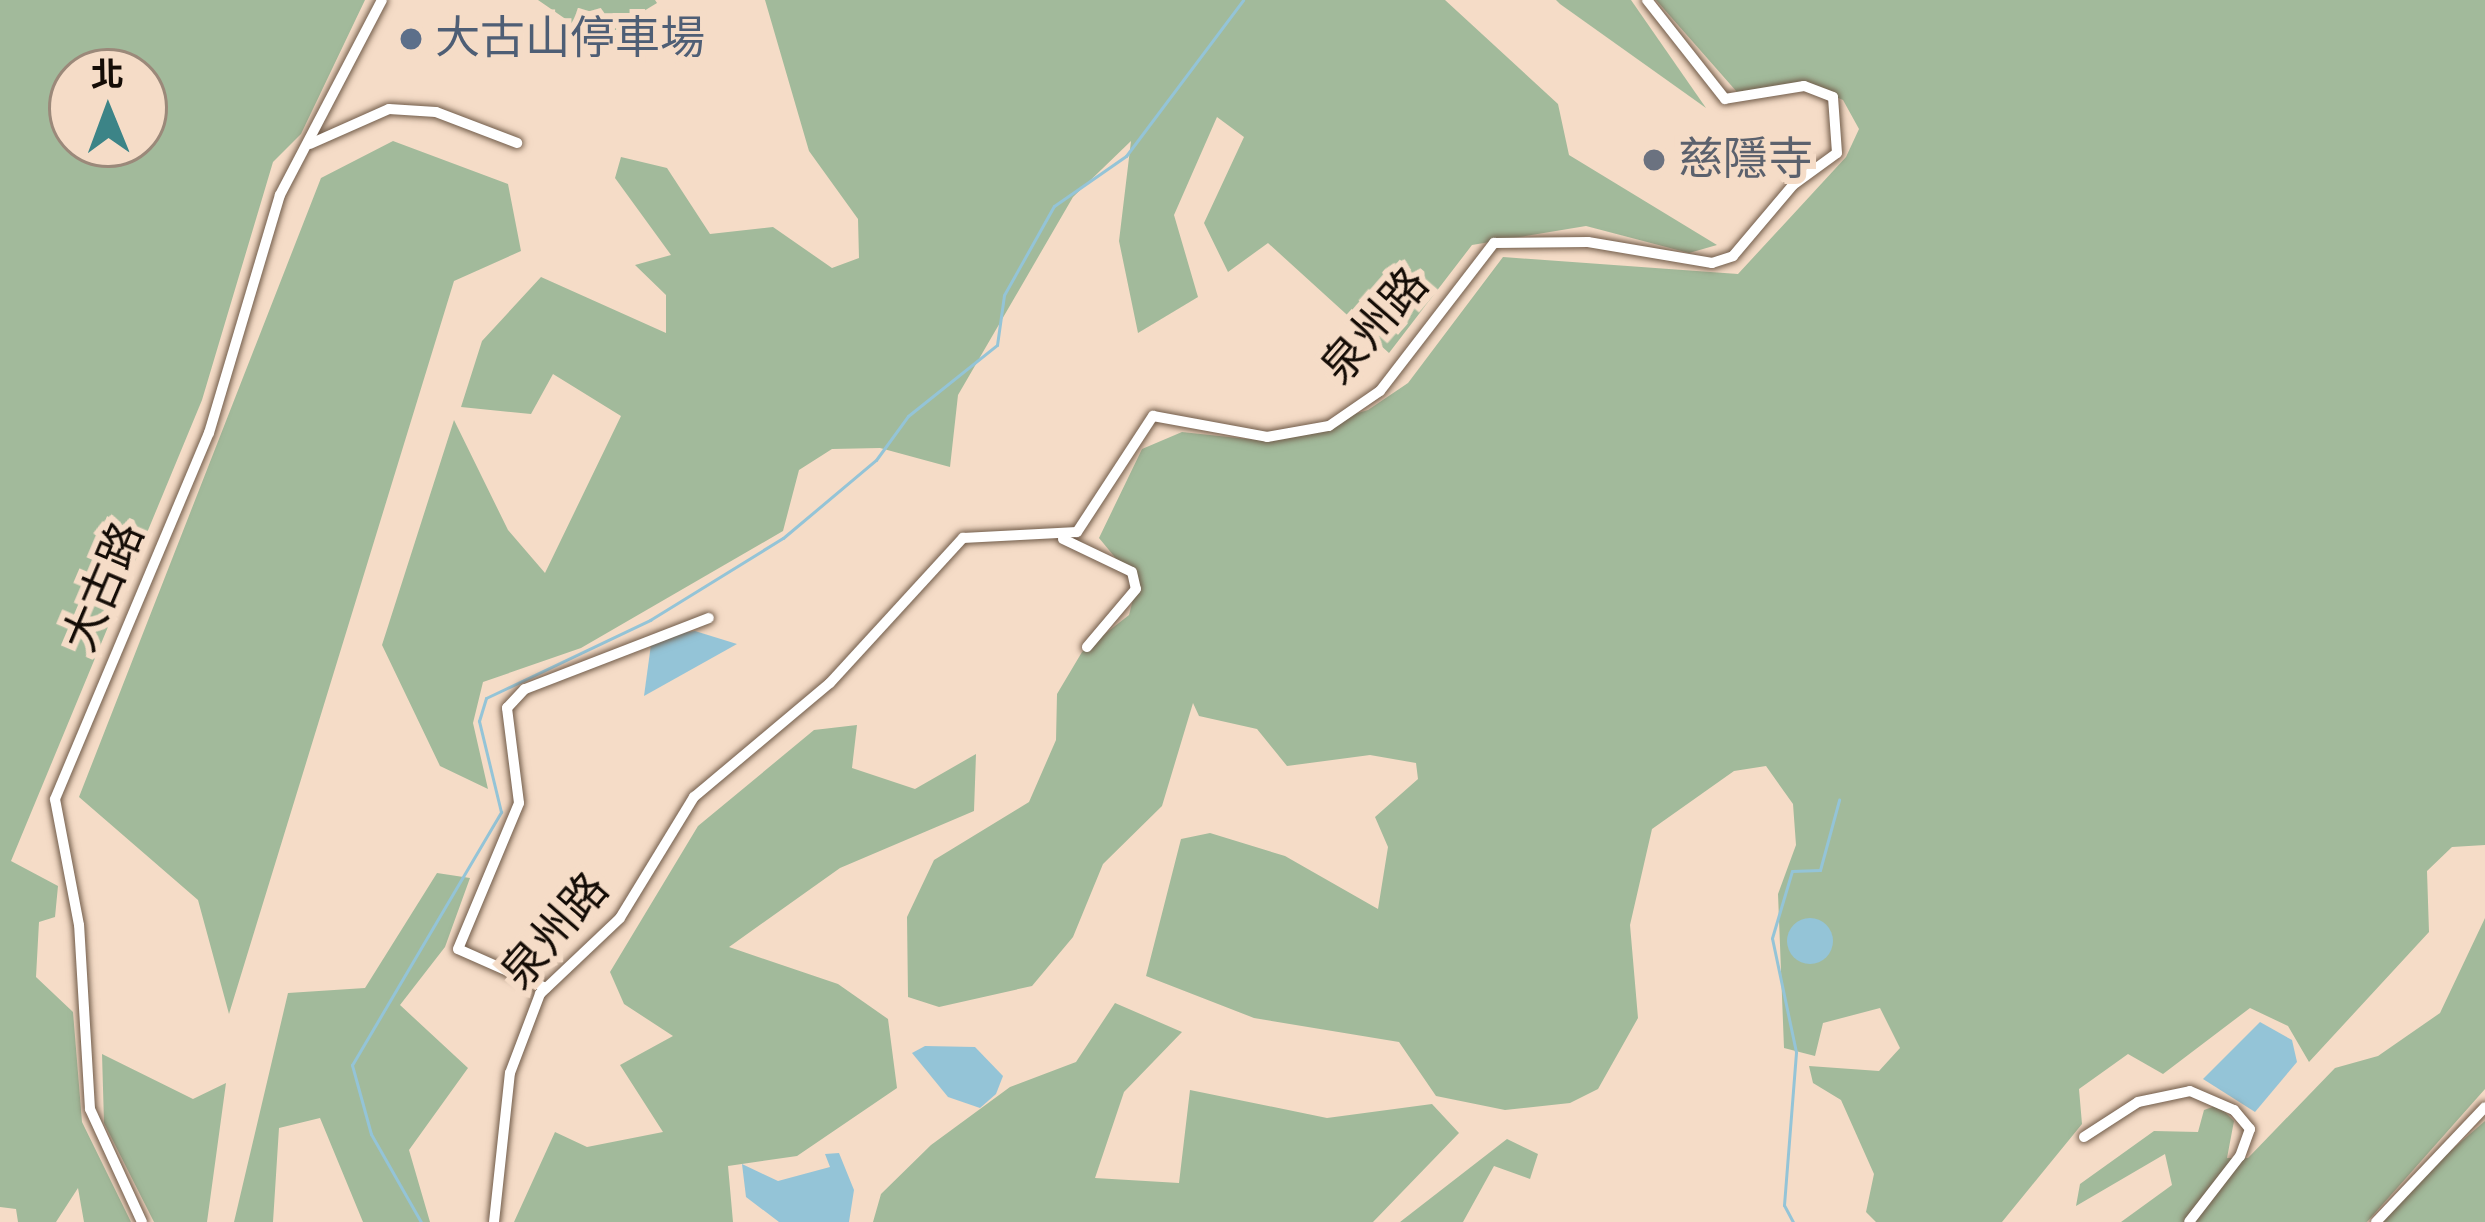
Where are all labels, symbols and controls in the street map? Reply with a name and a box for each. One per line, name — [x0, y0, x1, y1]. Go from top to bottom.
place label: 大古山停車場 — [435, 12, 705, 66]
marker: 大古山停車場 — [398, 26, 424, 52]
north arrow — [48, 48, 168, 168]
text: 北 — [91, 56, 124, 94]
place label: 慈隱寺 — [1678, 133, 1813, 187]
marker: 慈隱寺 — [1641, 147, 1667, 173]
street label: 泉州路 — [1310, 257, 1440, 395]
street label: 大古路 — [53, 514, 155, 660]
street label: 泉州路 — [490, 862, 620, 1000]

